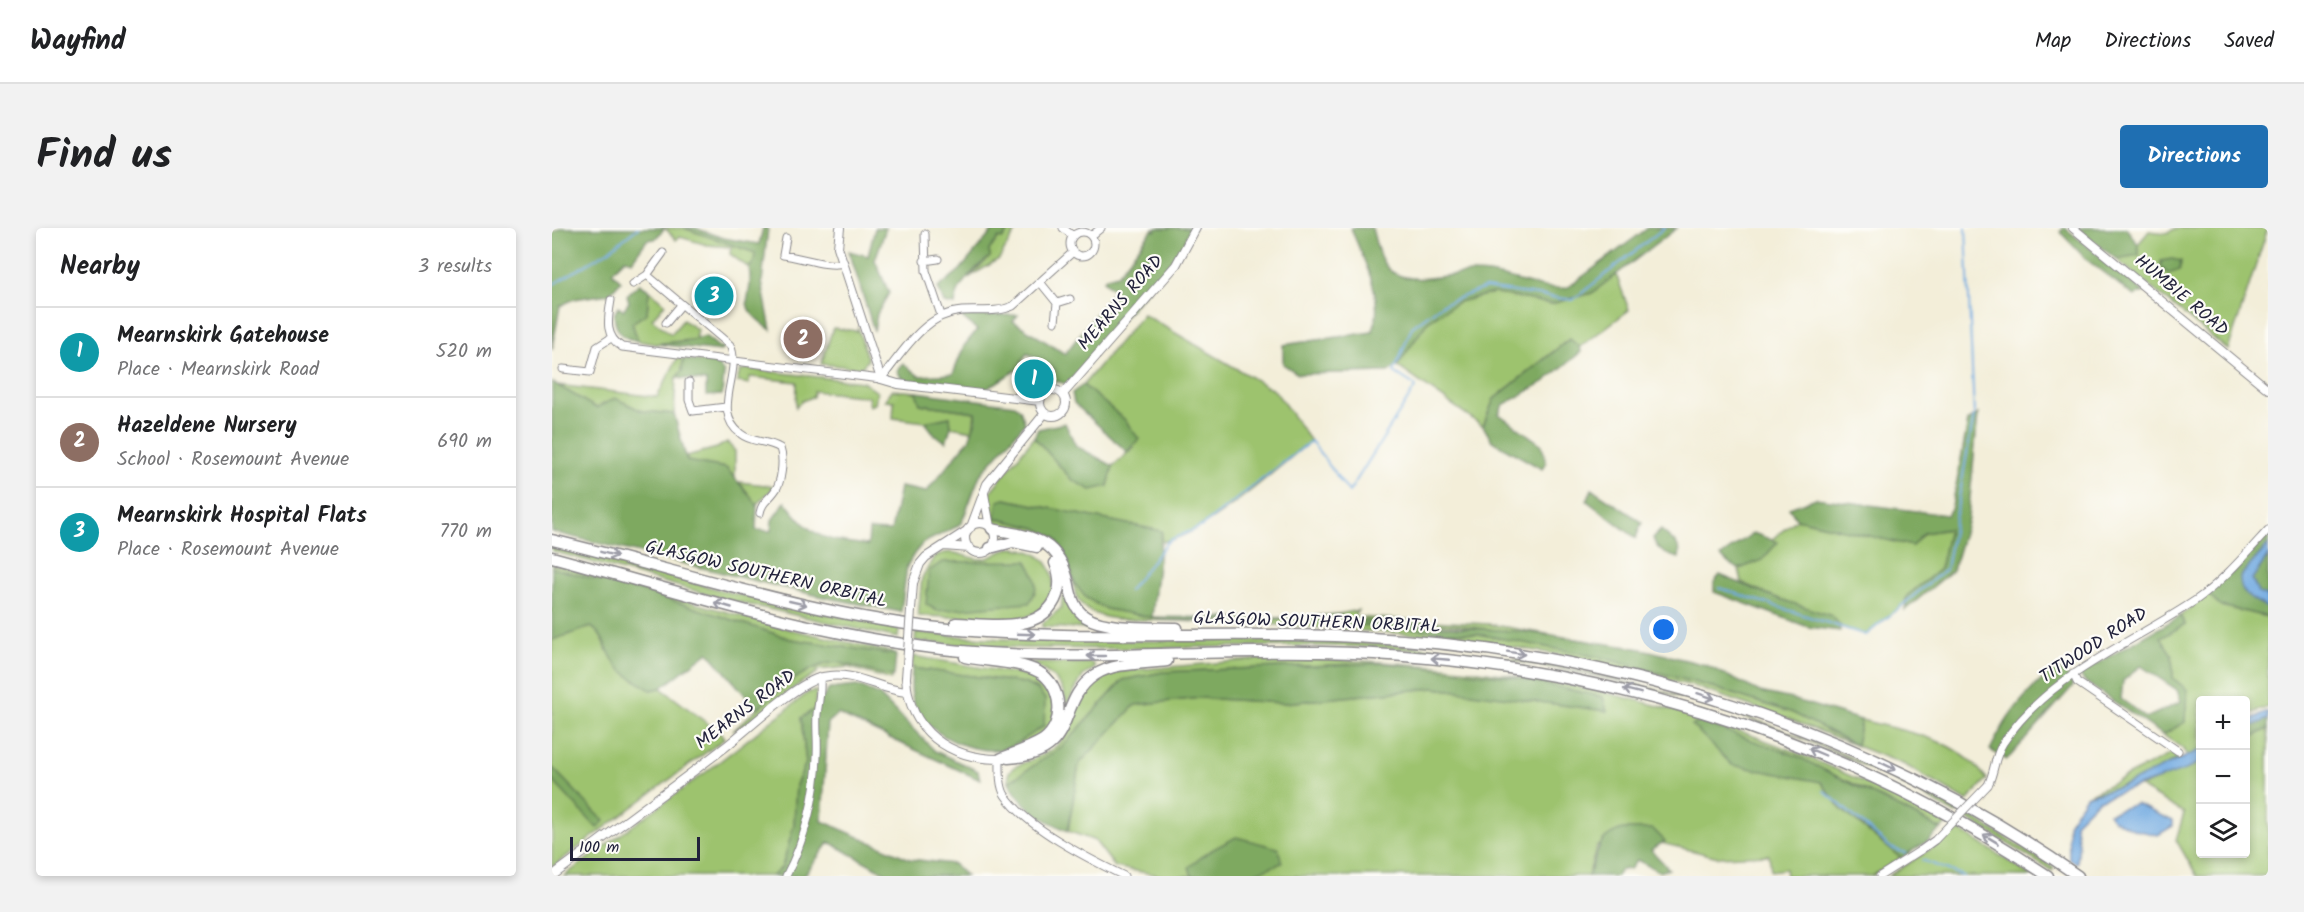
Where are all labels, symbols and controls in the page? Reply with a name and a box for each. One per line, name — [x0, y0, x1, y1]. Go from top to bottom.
text: Wayfind — [30, 19, 126, 64]
text: Map — [2035, 25, 2071, 58]
text: Directions — [2104, 25, 2191, 58]
text: Saved — [2224, 25, 2274, 58]
text: Find us — [36, 123, 172, 190]
button: Directions — [2120, 125, 2268, 188]
text: Nearby — [60, 246, 140, 288]
street label: MEARNS ROAD — [1071, 248, 1171, 358]
street label: HUMBIE ROAD — [2127, 248, 2235, 345]
text: 3 results — [418, 251, 492, 283]
pin: 3 — [694, 274, 734, 318]
pin: 2 — [784, 316, 822, 362]
text: Mearnskirk Gatehouse — [117, 319, 329, 354]
text: 1 — [76, 336, 83, 368]
text: 520 m — [436, 336, 492, 368]
text: Place · Mearnskirk Road — [117, 354, 319, 386]
pin: 1 — [1014, 356, 1054, 402]
text: Hazeldene Nursery — [117, 409, 297, 444]
text: 2 — [74, 426, 85, 458]
text: 690 m — [437, 426, 492, 458]
text: School · Rosemount Avenue — [117, 444, 349, 476]
text: Mearnskirk Hospital Flats — [117, 499, 367, 534]
text: 3 — [74, 516, 85, 548]
text: 770 m — [440, 516, 492, 548]
street label: GLASGOW SOUTHERN ORBITAL — [642, 533, 890, 617]
text: Place · Rosemount Avenue — [117, 534, 339, 566]
one-way arrow — [599, 548, 618, 560]
one-way arrow — [788, 597, 807, 609]
one-way arrow — [714, 598, 733, 610]
street label: TITWOOD ROAD — [2034, 600, 2154, 692]
street label: GLASGOW SOUTHERN ORBITAL — [1193, 604, 1441, 642]
your location — [1649, 615, 1678, 644]
one-way arrow — [1015, 628, 1035, 640]
one-way arrow — [1506, 647, 1526, 658]
one-way arrow — [1087, 650, 1107, 662]
one-way arrow — [1430, 653, 1450, 664]
street label: MEARNS ROAD — [690, 662, 803, 757]
one-way arrow — [1623, 685, 1642, 697]
one-way arrow — [1696, 691, 1715, 702]
map controls — [2196, 696, 2250, 858]
button: + — [2196, 696, 2250, 750]
one-way arrow — [1808, 746, 1826, 757]
button: − — [2196, 750, 2250, 804]
one-way arrow — [1879, 761, 1897, 772]
button: layers — [2196, 804, 2250, 858]
one-way arrow — [1983, 833, 2000, 845]
scale bar — [570, 834, 700, 862]
text: 100 m — [579, 835, 619, 860]

